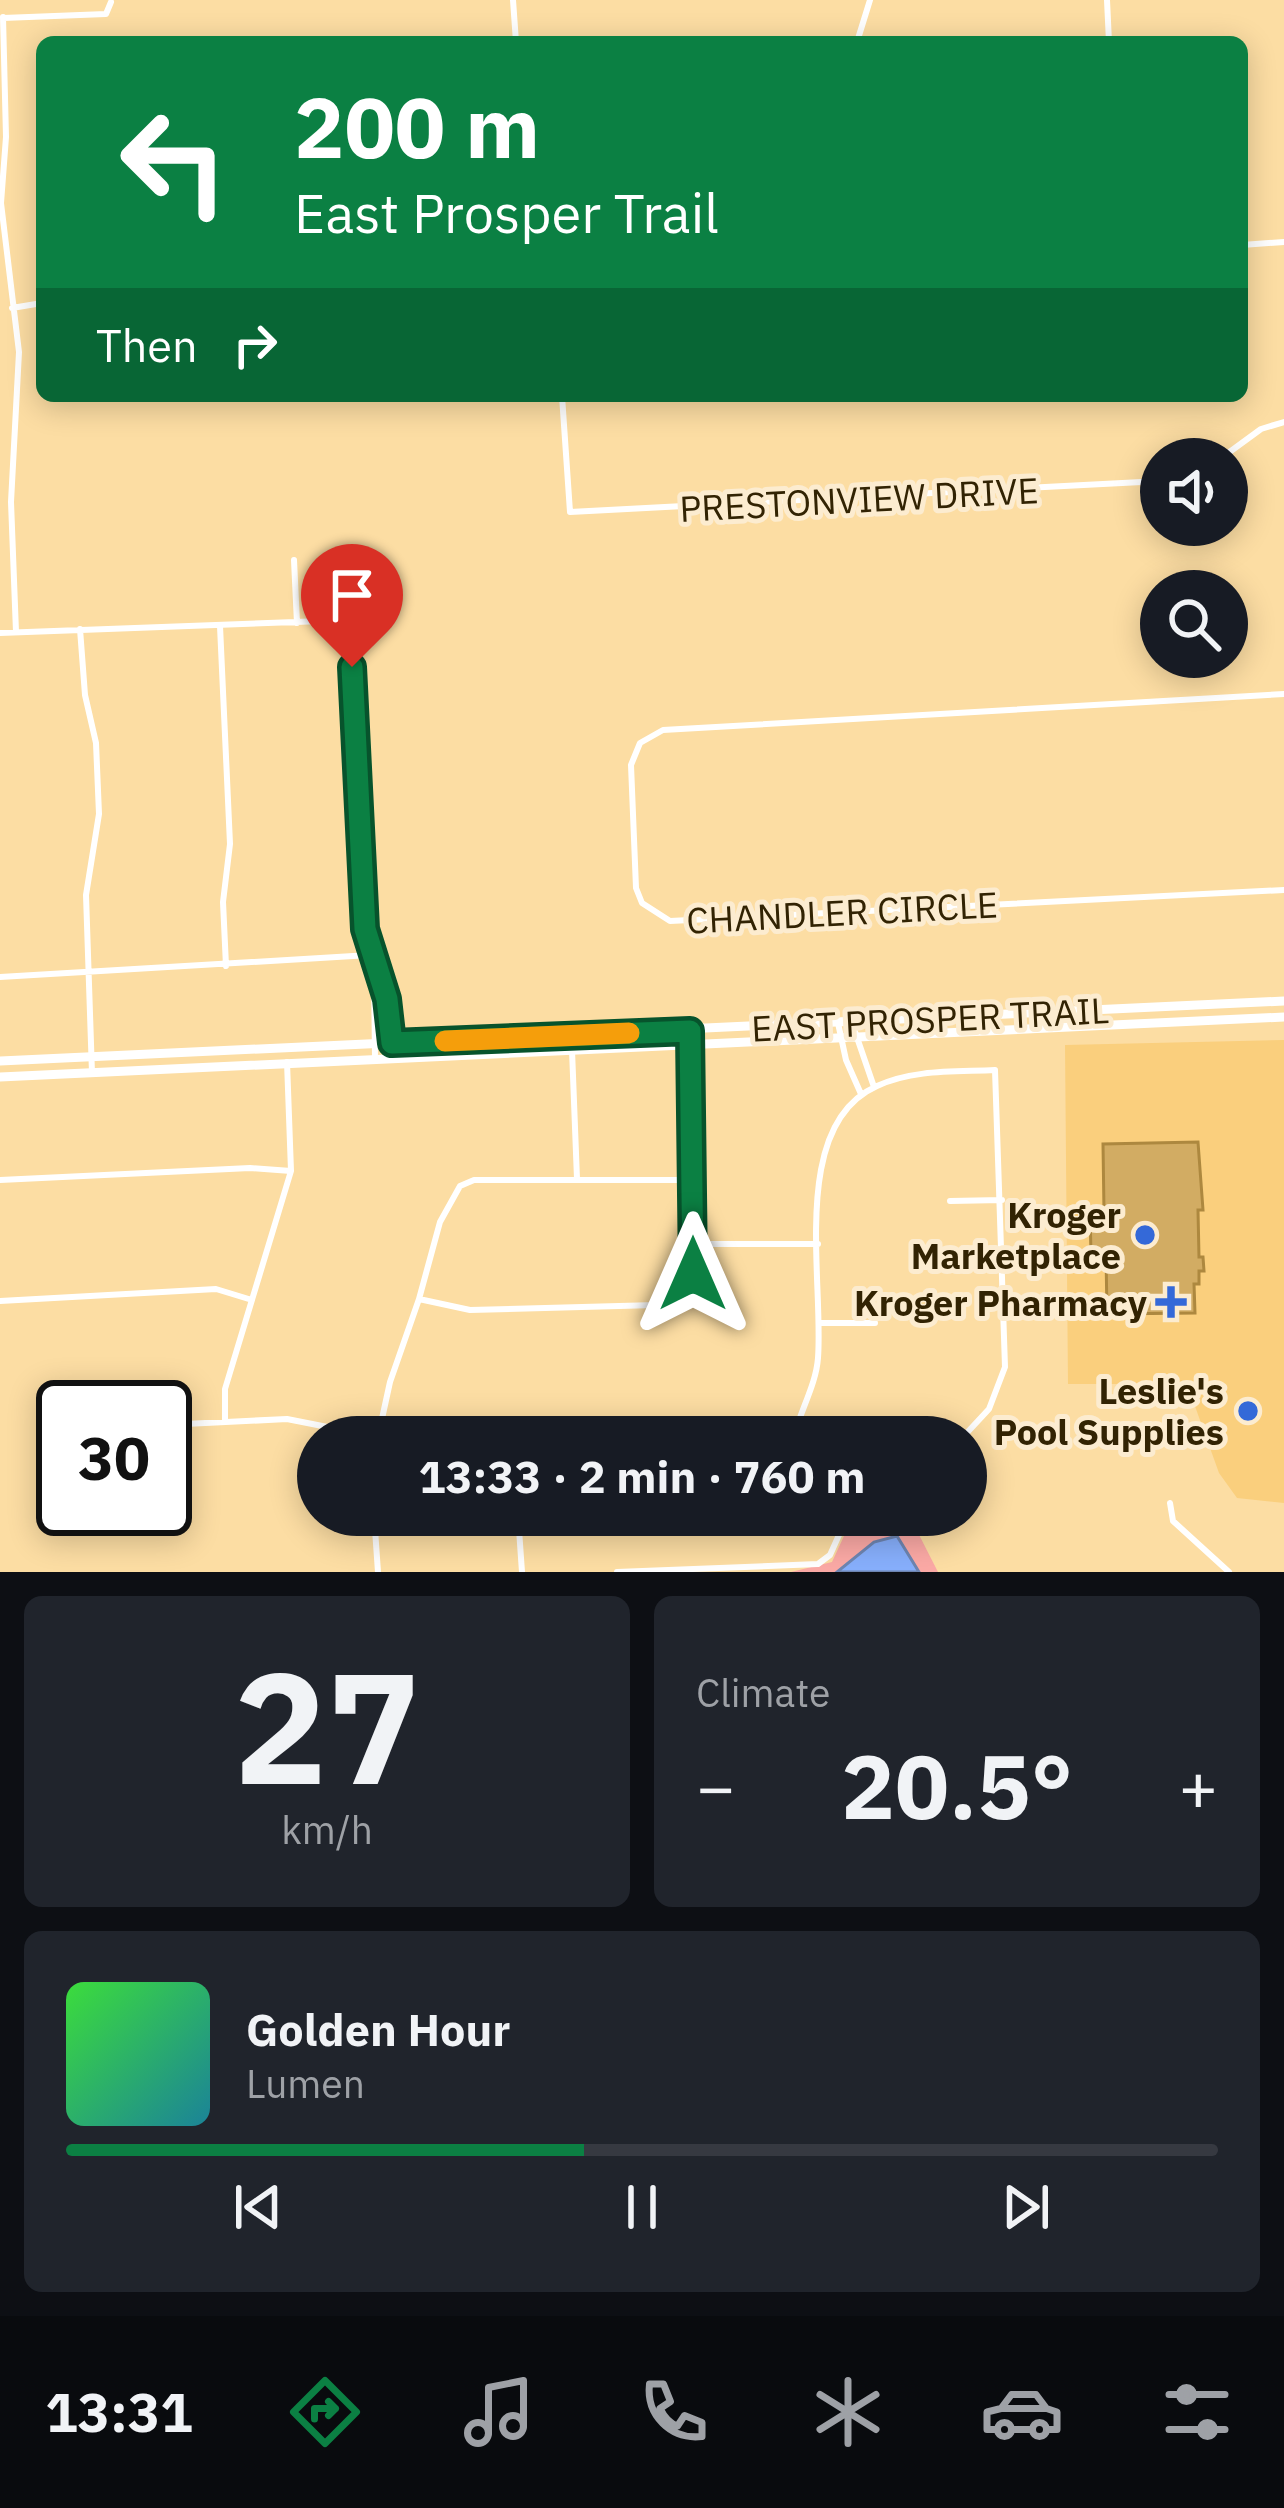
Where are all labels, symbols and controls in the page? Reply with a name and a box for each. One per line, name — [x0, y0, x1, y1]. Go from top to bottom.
text: 200 m — [294, 72, 540, 181]
icon: left — [96, 84, 252, 240]
text: East Prosper Trail — [294, 178, 719, 248]
icon: right — [222, 312, 288, 378]
text: Then — [96, 316, 198, 374]
map controls — [1140, 438, 1248, 678]
button: sound — [1140, 438, 1248, 546]
street label: PRESTONVIEW DRIVE — [678, 466, 1040, 532]
pin — [301, 544, 403, 667]
icon: arrive — [319, 562, 385, 628]
button: search — [1140, 570, 1248, 678]
street label: CHANDLER CIRCLE — [685, 880, 999, 944]
street label: EAST PROSPER TRAIL — [750, 986, 1110, 1052]
place label: Kroger Marketplace — [911, 1191, 1121, 1279]
position arrow — [630, 1211, 756, 1337]
marker: Kroger Marketplace — [1132, 1222, 1158, 1248]
place label: Kroger Pharmacy — [854, 1279, 1148, 1326]
marker: Kroger Pharmacy — [1158, 1289, 1184, 1315]
place label: Leslie's Pool Supplies — [994, 1367, 1224, 1455]
speed limit sign: 30 — [36, 1380, 192, 1536]
marker: Leslie's Pool Supplies — [1235, 1398, 1261, 1424]
text: 13:33 · 2 min · 760 m — [419, 1447, 865, 1505]
text: 27 — [233, 1624, 421, 1827]
text: Climate — [696, 1667, 830, 1718]
text: 20.5° — [841, 1727, 1073, 1844]
text: − — [696, 1743, 736, 1829]
text: + — [1178, 1743, 1218, 1829]
text: km/h — [281, 1804, 373, 1855]
text: Golden Hour — [246, 2000, 510, 2058]
text: Lumen — [246, 2058, 365, 2109]
icon: previous — [225, 2174, 291, 2240]
icon: pause — [609, 2174, 675, 2240]
icon: next — [993, 2174, 1059, 2240]
icon: directions — [283, 2370, 367, 2454]
icon: music — [457, 2370, 541, 2454]
icon: phone — [632, 2370, 716, 2454]
icon: climate — [806, 2370, 890, 2454]
icon: car — [980, 2370, 1064, 2454]
icon: filters — [1155, 2370, 1239, 2454]
text: 13:31 — [45, 2377, 193, 2447]

